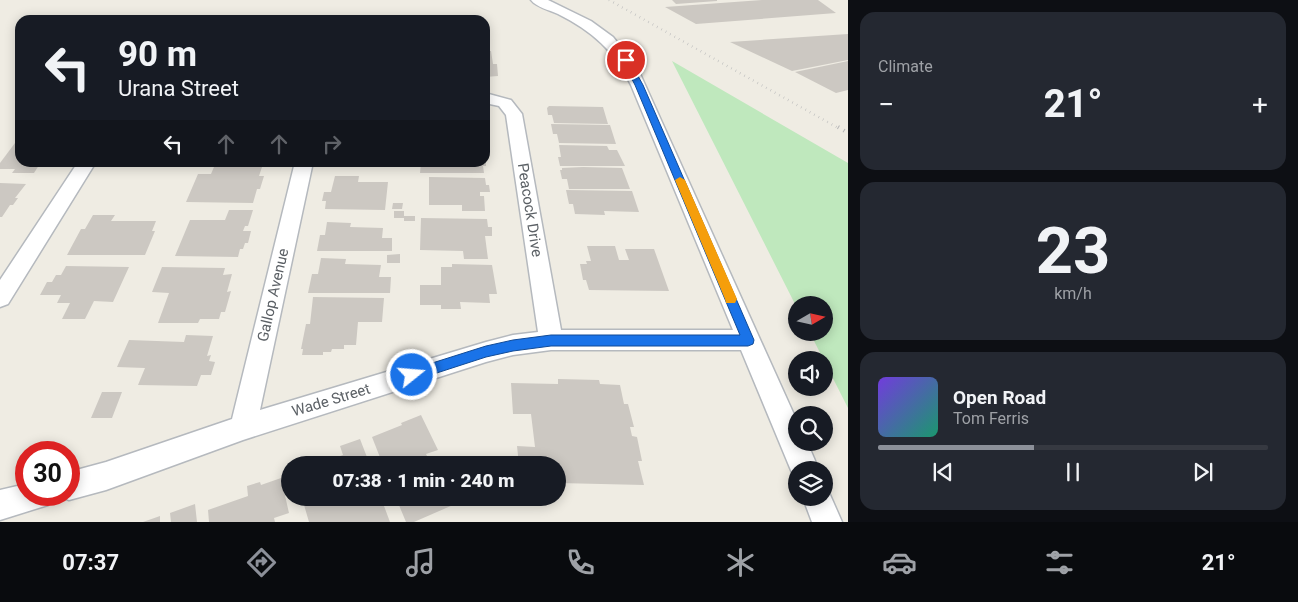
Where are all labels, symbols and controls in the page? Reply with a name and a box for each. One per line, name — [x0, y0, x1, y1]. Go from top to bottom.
text: 90 m — [118, 34, 197, 75]
icon: left — [35, 35, 100, 100]
pin — [605, 39, 647, 81]
icon: arrive — [612, 46, 640, 74]
text: Climate — [878, 57, 933, 76]
text: Urana Street — [118, 76, 239, 101]
text: 21° — [1044, 82, 1102, 126]
text: − — [878, 88, 894, 121]
text: + — [1252, 88, 1268, 121]
icon: left — [159, 130, 187, 158]
icon: ahead — [212, 130, 240, 158]
icon: ahead — [265, 130, 293, 158]
icon: right — [318, 130, 346, 158]
street label: Peacock Drive — [514, 162, 546, 258]
text: 23 — [1036, 213, 1110, 289]
street label: Gallop Avenue — [253, 246, 293, 344]
text: km/h — [1054, 284, 1092, 303]
north arrow — [788, 296, 832, 341]
map controls — [788, 296, 833, 506]
position arrow — [385, 348, 437, 400]
button: sound — [788, 351, 833, 396]
street label: Wade Street — [290, 380, 372, 420]
text: Open Road — [953, 386, 1046, 409]
button: search — [788, 406, 833, 451]
text: Tom Ferris — [953, 409, 1029, 428]
speed limit sign: 30 — [15, 441, 80, 506]
icon: previous — [929, 458, 957, 486]
icon: pause — [1059, 458, 1087, 486]
icon: next — [1189, 458, 1217, 486]
button: layers — [788, 461, 833, 506]
text: 07:38 · 1 min · 240 m — [332, 469, 515, 492]
icon: directions — [244, 545, 279, 580]
icon: music — [403, 545, 438, 580]
icon: phone — [563, 545, 598, 580]
icon: climate — [723, 545, 758, 580]
icon: car — [882, 545, 917, 580]
icon: filters — [1042, 545, 1077, 580]
text: 07:37 — [62, 550, 119, 575]
text: 21° — [1202, 550, 1236, 575]

